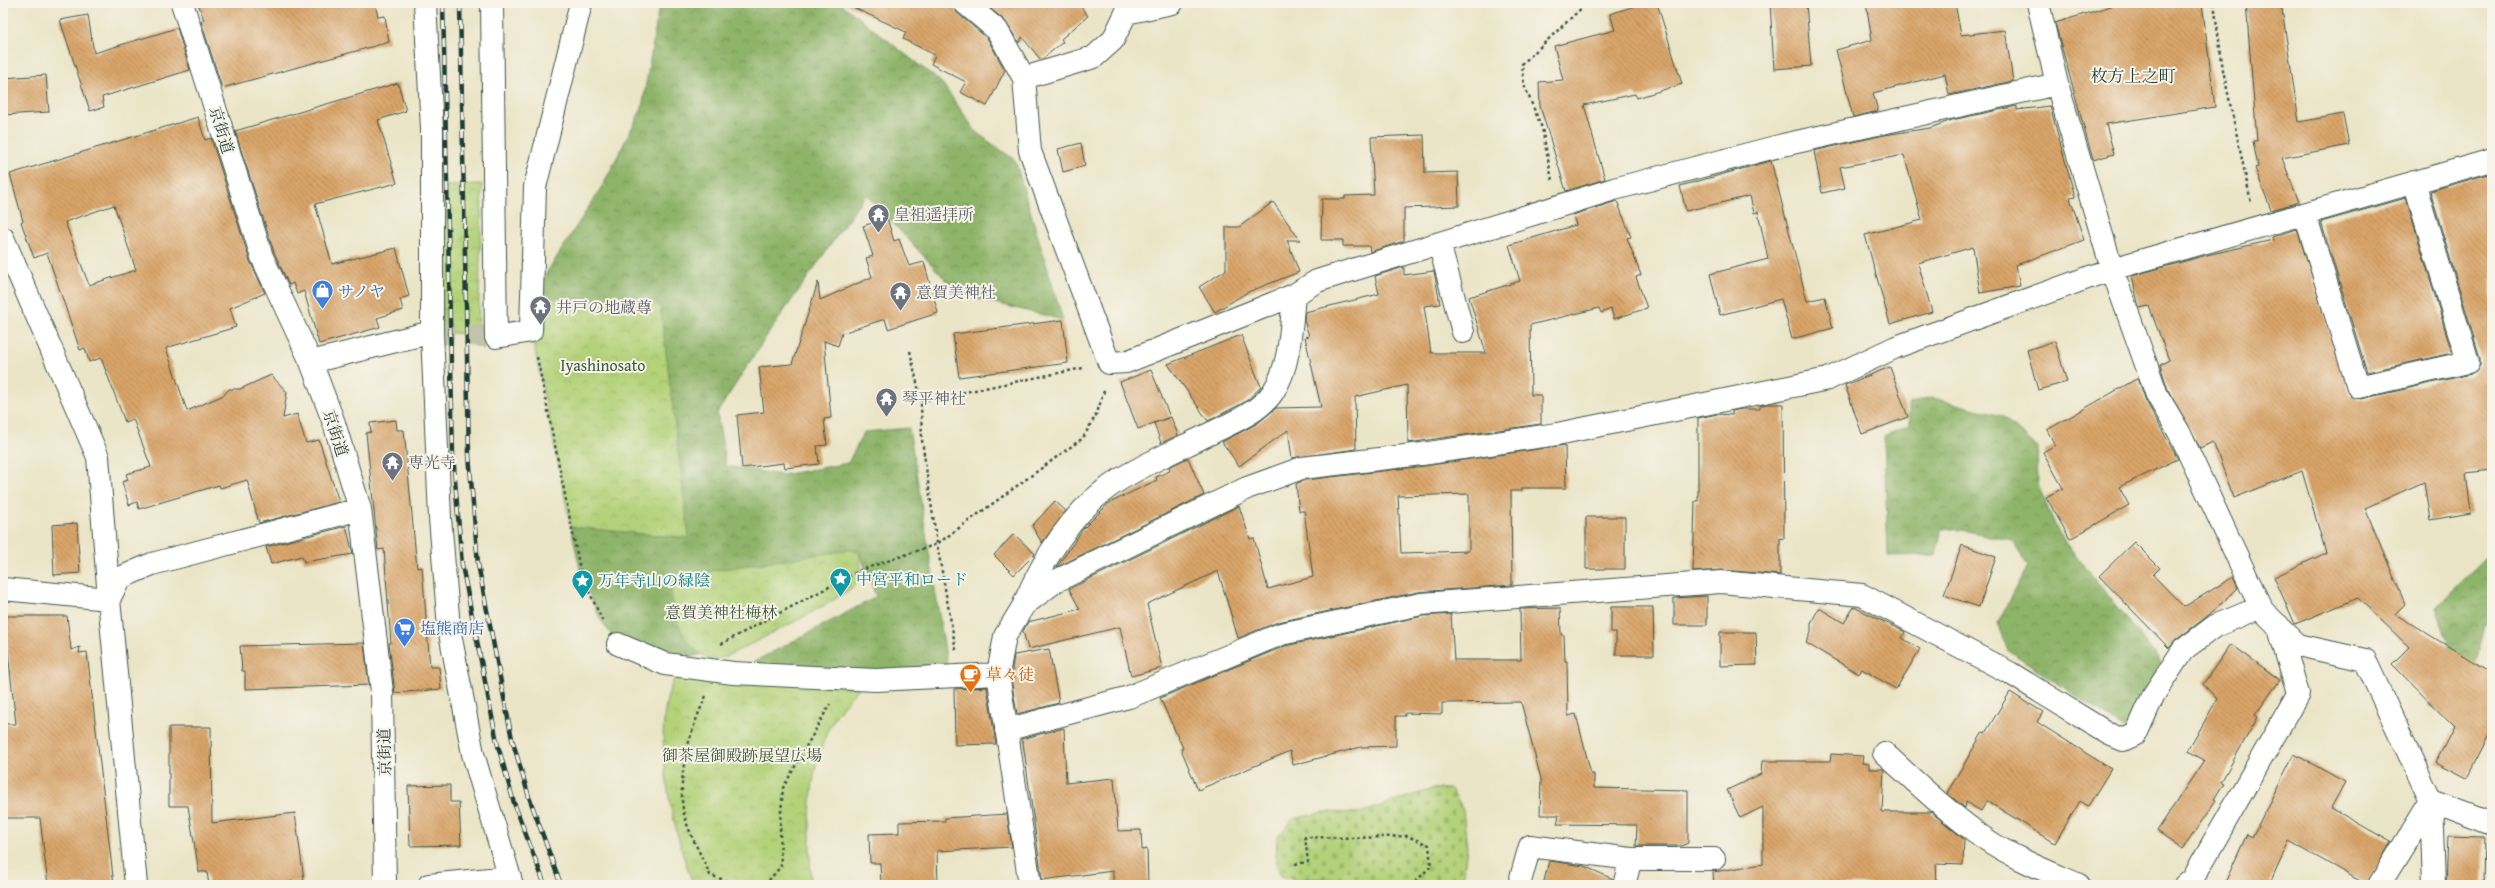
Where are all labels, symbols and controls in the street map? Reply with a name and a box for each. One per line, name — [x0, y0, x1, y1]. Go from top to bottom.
district label: 枚方上之町 — [2091, 63, 2176, 88]
street label: 京街道 — [204, 104, 240, 156]
temple icon: 皇祖遥拝所 — [866, 201, 892, 234]
place label: 皇祖遥拝所 — [894, 202, 974, 226]
shop icon: サノヤ — [309, 278, 335, 311]
place label: サノヤ — [338, 279, 385, 303]
temple icon: 意賀美神社 — [887, 279, 913, 312]
place label: 意賀美神社 — [916, 280, 996, 304]
temple icon: 井戸の地蔵尊 — [528, 294, 554, 327]
place label: 井戸の地蔵尊 — [556, 295, 652, 319]
park label: Iyashinosato — [561, 353, 645, 377]
temple icon: 琴平神社 — [873, 385, 899, 418]
place label: 琴平神社 — [902, 386, 966, 410]
street label: 京街道 — [317, 406, 355, 460]
temple icon: 専光寺 — [379, 449, 405, 482]
place label: 専光寺 — [408, 450, 456, 474]
place icon: 中宮平和ロード — [828, 566, 854, 599]
place icon: 万年寺山の緑陰 — [570, 567, 596, 600]
place label: 中宮平和ロード — [856, 567, 968, 591]
place label: 万年寺山の緑陰 — [598, 568, 710, 592]
park label: 意賀美神社梅林 — [665, 600, 778, 624]
supermarket icon: 塩熊商店 — [392, 615, 418, 648]
place label: 塩熊商店 — [420, 616, 484, 640]
cafe icon: 草々徒 — [957, 661, 983, 694]
place label: 草々徒 — [986, 662, 1034, 686]
street label: 京街道 — [372, 728, 396, 776]
park label: 御茶屋御殿跡展望広場 — [662, 743, 822, 767]

